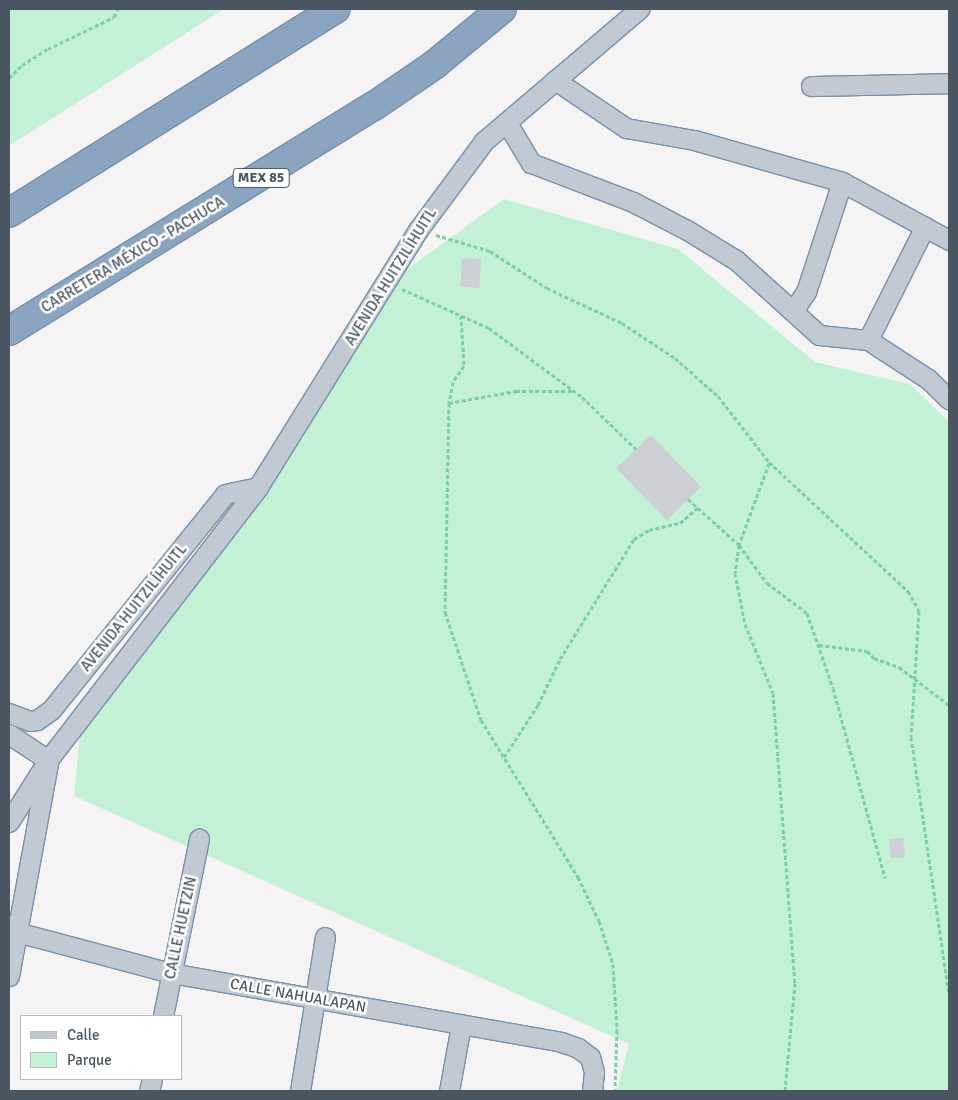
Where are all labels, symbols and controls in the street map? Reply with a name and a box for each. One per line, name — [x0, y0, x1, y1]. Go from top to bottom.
road number: MEX 85 — [232, 167, 290, 190]
street label: CARRETERA MÉXICO - PACHUCA — [38, 193, 228, 317]
street label: AVENIDA HUITZILÍHUITL — [341, 205, 441, 349]
street label: AVENIDA HUITZILÍHUITL — [77, 541, 191, 675]
street label: CALLE HUETZIN — [161, 875, 201, 981]
street label: CALLE NAHUALAPAN — [229, 975, 367, 1017]
legend — [20, 1015, 182, 1080]
text: Calle — [67, 1026, 100, 1044]
text: Parque — [67, 1051, 112, 1069]

